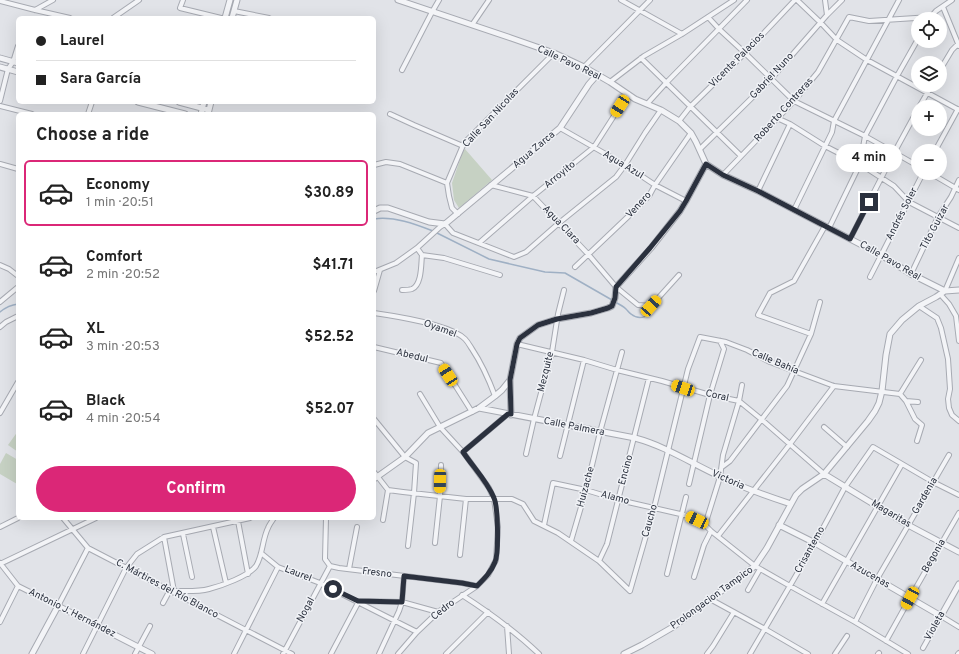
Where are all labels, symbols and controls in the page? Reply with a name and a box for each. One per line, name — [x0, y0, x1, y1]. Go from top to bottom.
map controls — [911, 12, 947, 180]
button: locate — [911, 12, 947, 48]
street label: Vicente Palacios — [706, 29, 768, 91]
text: Laurel — [60, 32, 104, 51]
street label: Calle Pavo Real — [535, 43, 603, 83]
street label: Gabriel Nuno — [747, 50, 797, 102]
button: layers — [911, 56, 947, 92]
text: Sara García — [60, 70, 141, 89]
street label: Roberto Contreras — [752, 75, 817, 145]
street label: Calle San Nicolas — [460, 85, 522, 151]
car — [608, 93, 632, 119]
button: + — [911, 100, 947, 136]
text: Choose a ride — [36, 124, 149, 147]
street label: Agua Zarca — [510, 129, 558, 171]
callout: 4 min — [836, 144, 902, 172]
button: − — [911, 144, 947, 180]
street label: Agua Azul — [600, 148, 646, 182]
text: 4 min — [852, 150, 886, 166]
street label: Arroyito — [542, 158, 579, 192]
icon: car — [38, 175, 74, 211]
text: Economy — [86, 176, 150, 195]
text: $30.89 — [304, 184, 354, 203]
street label: Andrés Soler — [883, 185, 921, 243]
street label: Venero — [623, 189, 655, 221]
route end — [860, 193, 878, 211]
text: 1 min · 20:51 — [86, 195, 154, 211]
street label: Tito Guizar — [918, 202, 952, 252]
street label: Agua Clara — [539, 203, 583, 247]
street label: Calle Pavo Real — [857, 238, 923, 284]
icon: car — [38, 247, 74, 283]
text: Comfort — [86, 248, 143, 267]
text: $41.71 — [313, 256, 354, 275]
text: 2 min · 20:52 — [86, 267, 160, 283]
car — [639, 293, 663, 319]
street label: Oyamel — [422, 317, 458, 341]
icon: car — [38, 319, 74, 355]
text: XL — [86, 320, 104, 339]
text: $52.52 — [305, 328, 354, 347]
text: 3 min · 20:53 — [86, 339, 160, 355]
street label: Abedul — [395, 346, 429, 366]
street label: Calle Bahía — [749, 346, 801, 378]
street label: Mezquite — [535, 350, 557, 394]
car — [436, 362, 460, 388]
car — [670, 378, 696, 398]
street label: Coral — [704, 387, 730, 405]
icon: car — [38, 391, 74, 427]
text: Black — [86, 392, 126, 411]
text: $52.07 — [305, 400, 354, 419]
text: 4 min · 20:54 — [86, 411, 161, 427]
street label: Calle Palmera — [542, 415, 606, 439]
street label: Encino — [616, 453, 636, 486]
street label: Huizache — [574, 465, 598, 509]
button: Confirm — [36, 466, 356, 512]
street label: Victoria — [709, 467, 747, 493]
car — [434, 469, 446, 493]
street label: Gardenia — [909, 475, 941, 517]
street label: Alamo — [599, 488, 631, 508]
street label: Magaritas — [869, 497, 914, 531]
street label: Caucho — [639, 503, 661, 539]
car — [684, 509, 710, 531]
street label: Crisantemo — [792, 524, 828, 576]
street label: Begonia — [919, 537, 949, 575]
street label: C. Mártires del Río Blanco — [113, 556, 221, 622]
street label: Azucenas — [848, 558, 892, 592]
street label: Laurel — [283, 563, 313, 585]
street label: Prolongacion Tampico — [668, 563, 756, 632]
street label: Fresno — [361, 565, 393, 581]
route start — [324, 580, 342, 598]
street label: Antonio J. Hernández — [26, 585, 118, 641]
car — [899, 585, 921, 611]
street label: Nogal — [294, 595, 318, 625]
street label: Cedro — [428, 596, 458, 623]
street label: Violeta — [922, 609, 948, 643]

